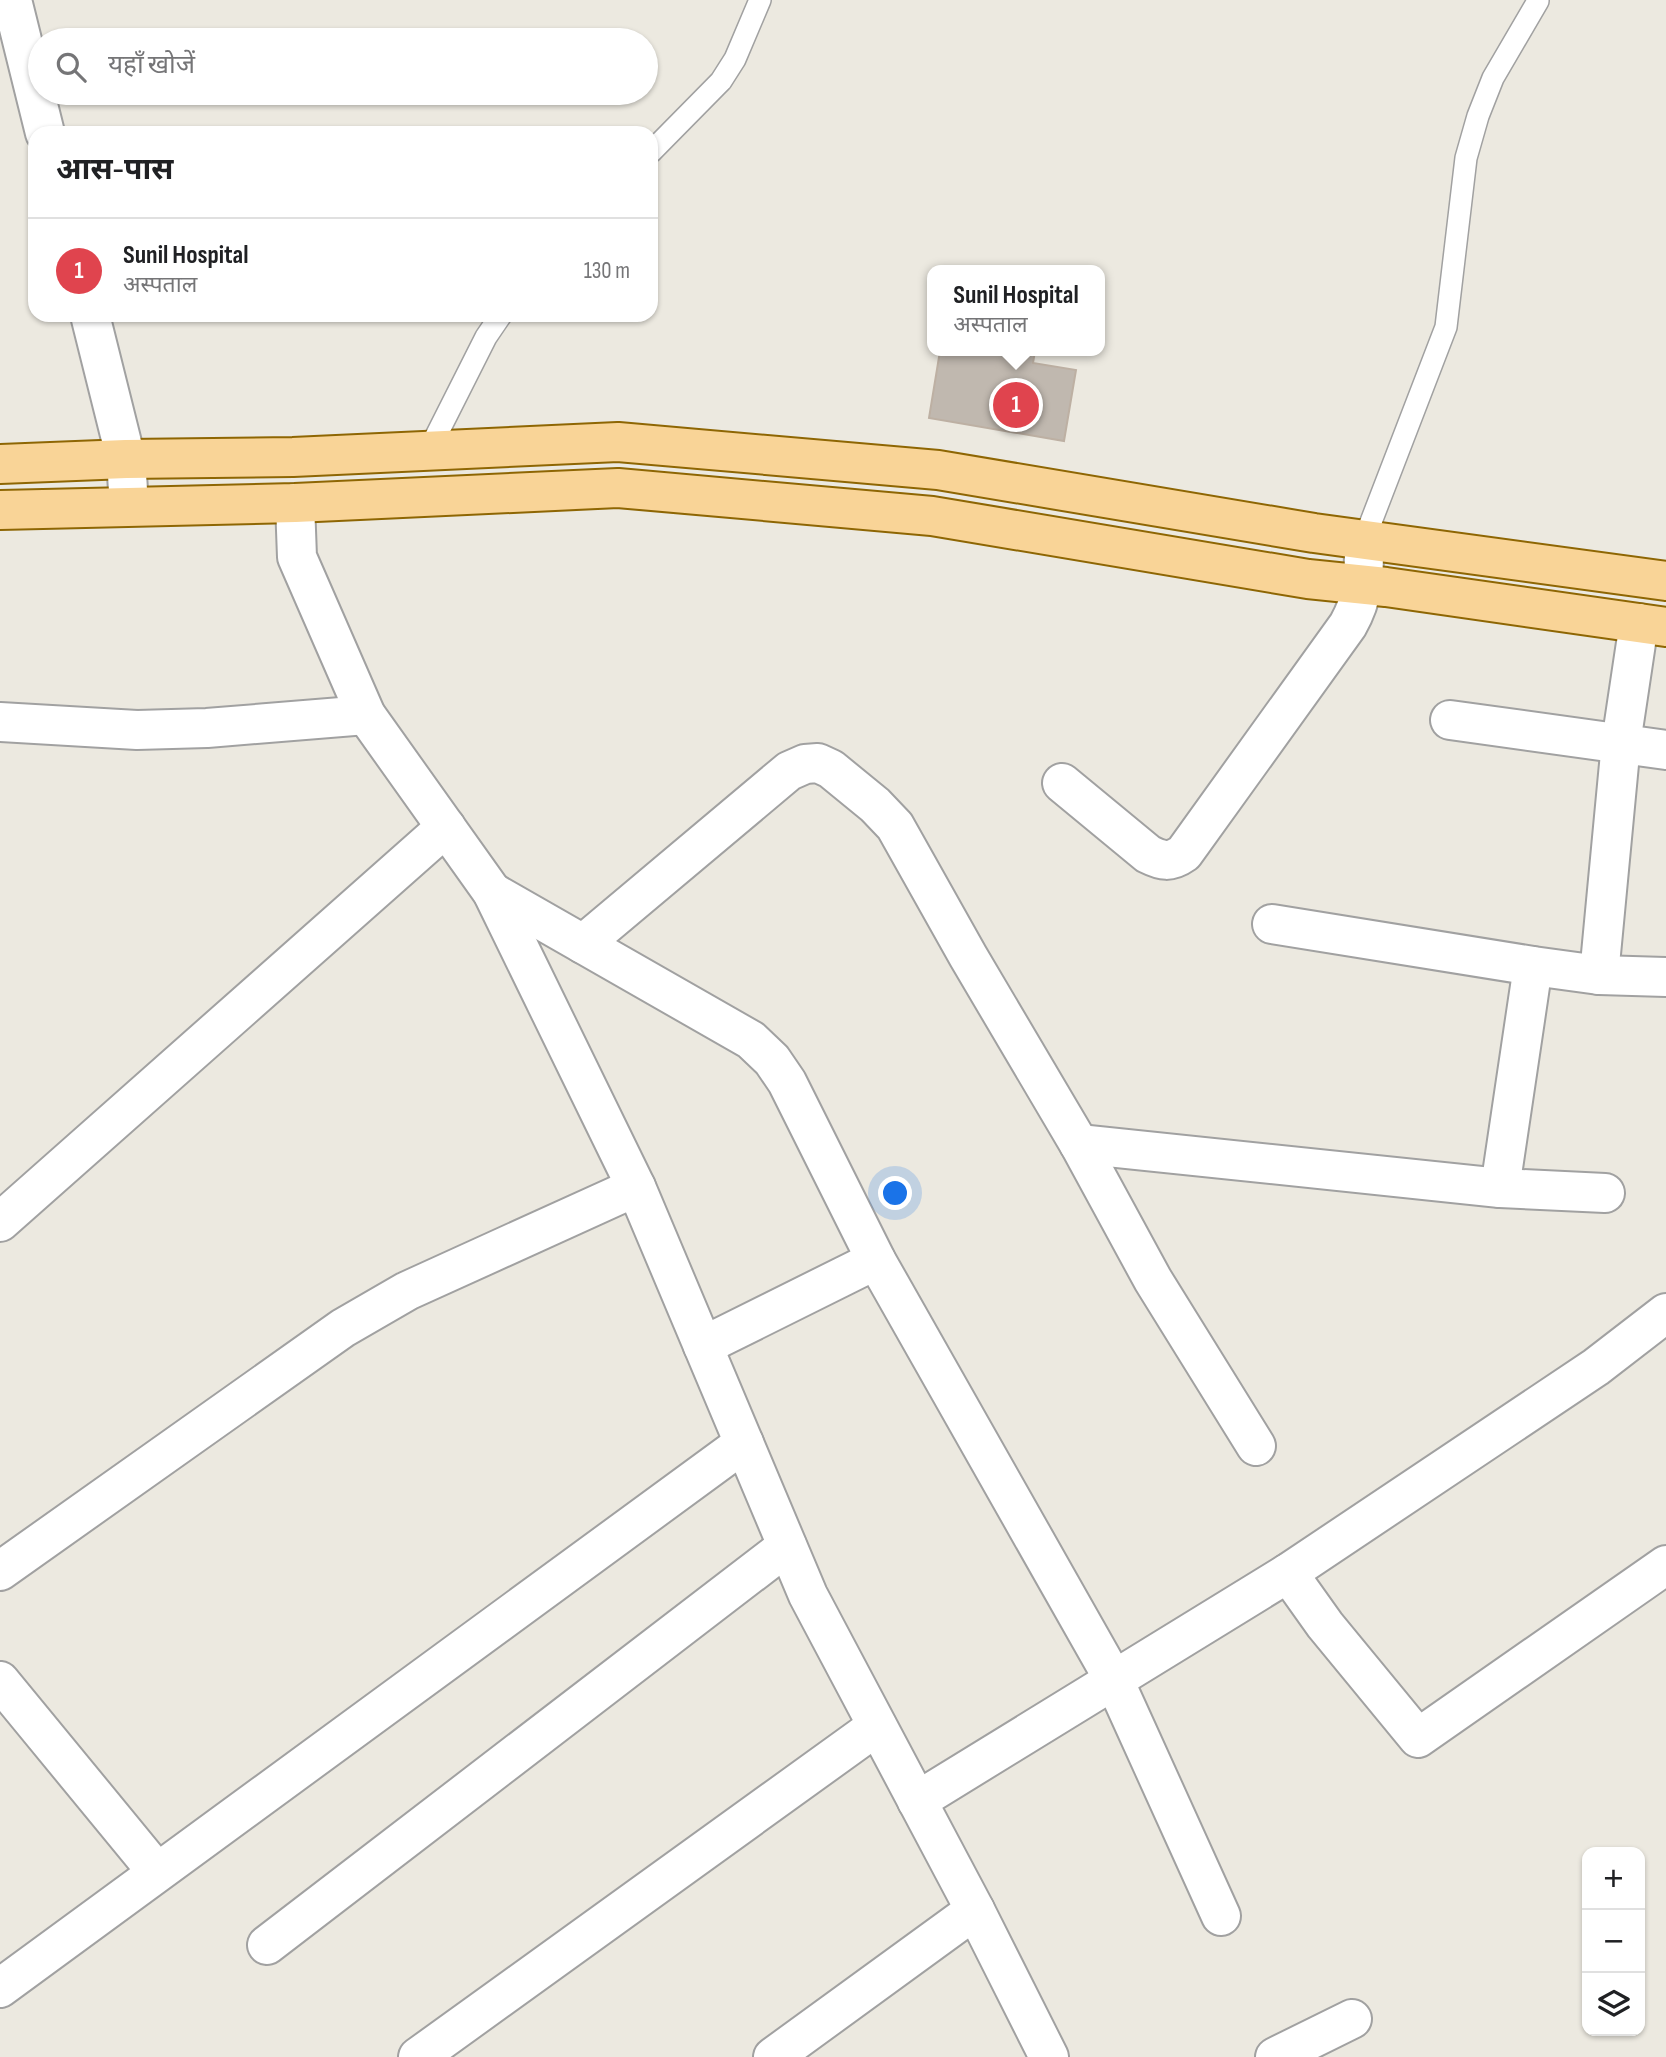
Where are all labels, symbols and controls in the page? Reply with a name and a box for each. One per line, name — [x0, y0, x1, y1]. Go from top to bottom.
search box — [28, 28, 658, 105]
icon: search — [52, 48, 90, 86]
text: यहाँ खोजें — [108, 50, 195, 81]
text: आस-पास — [56, 152, 173, 188]
text: Sunil Hospital — [123, 240, 248, 271]
text: 1 — [74, 257, 84, 285]
text: 130 m — [584, 257, 630, 285]
popup — [927, 265, 1105, 356]
text: अस्पताल — [123, 271, 197, 299]
text: Sunil Hospital — [953, 280, 1079, 311]
text: अस्पताल — [953, 311, 1028, 339]
pin: 1 — [993, 379, 1039, 431]
your location — [878, 1176, 912, 1210]
map controls — [1582, 1847, 1645, 2036]
button: + — [1582, 1847, 1645, 1910]
button: − — [1582, 1910, 1645, 1973]
button: layers — [1582, 1973, 1645, 2036]

